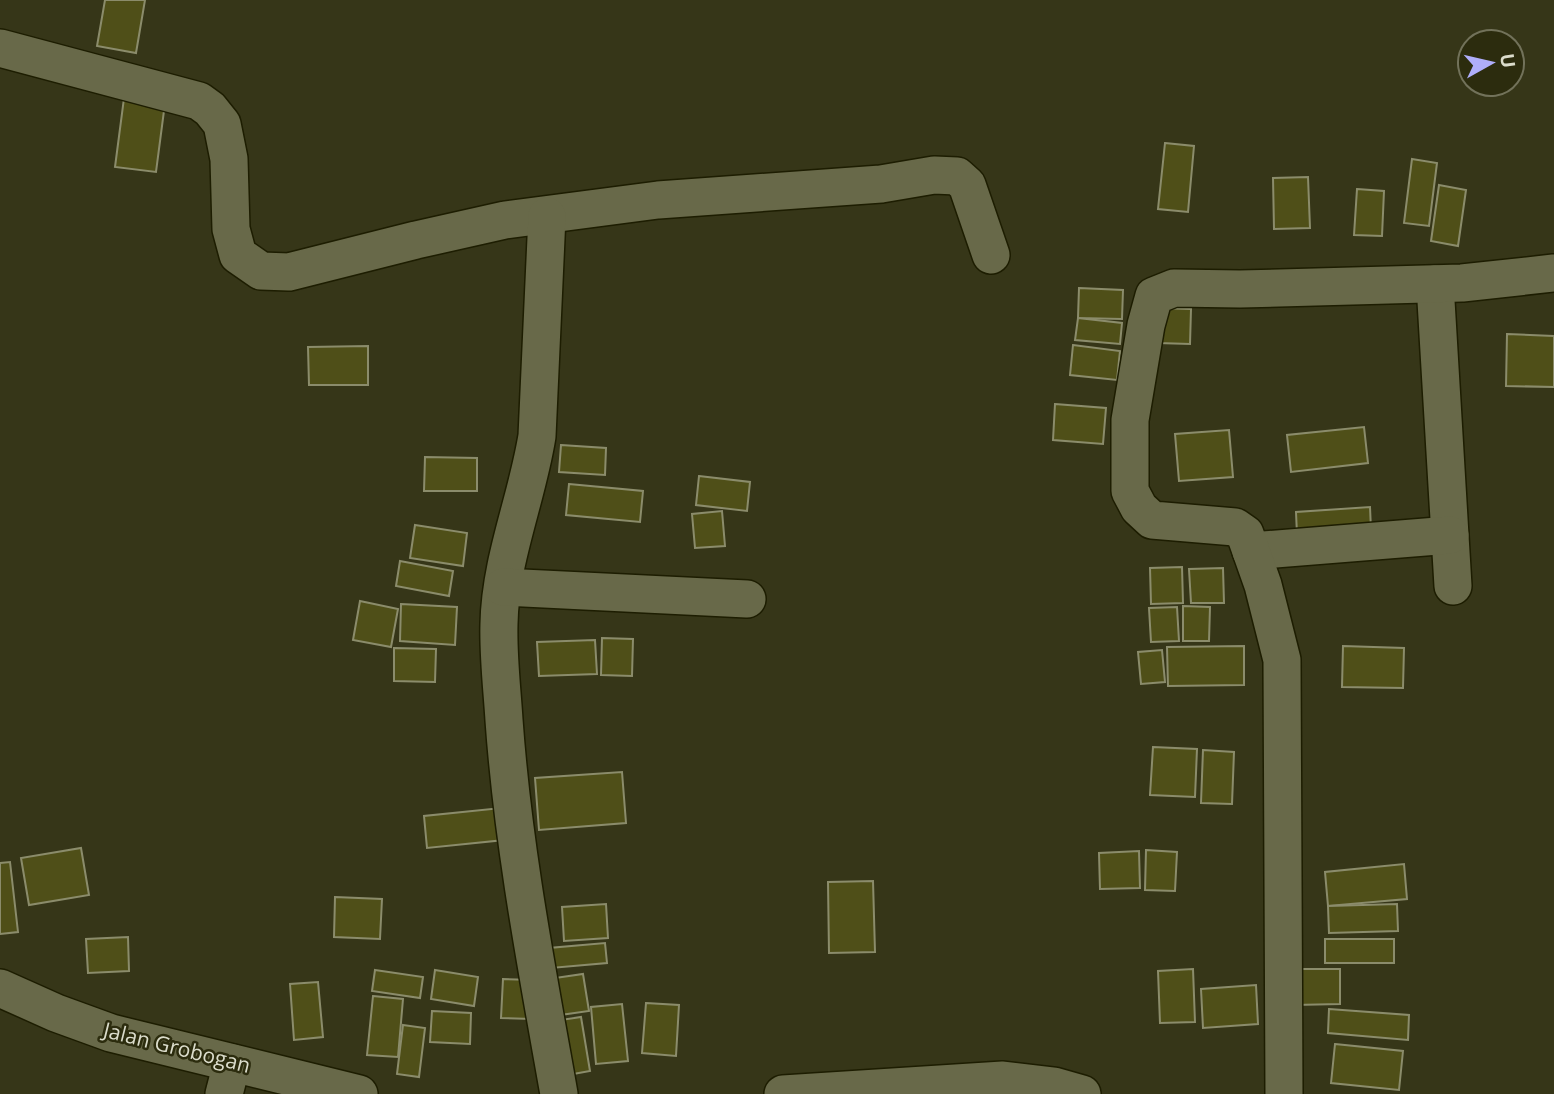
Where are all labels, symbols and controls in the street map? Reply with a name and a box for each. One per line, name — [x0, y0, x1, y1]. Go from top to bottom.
north arrow — [1456, 28, 1526, 98]
text: U — [1494, 52, 1522, 70]
street label: Jalan Grobogan — [99, 1015, 254, 1079]

